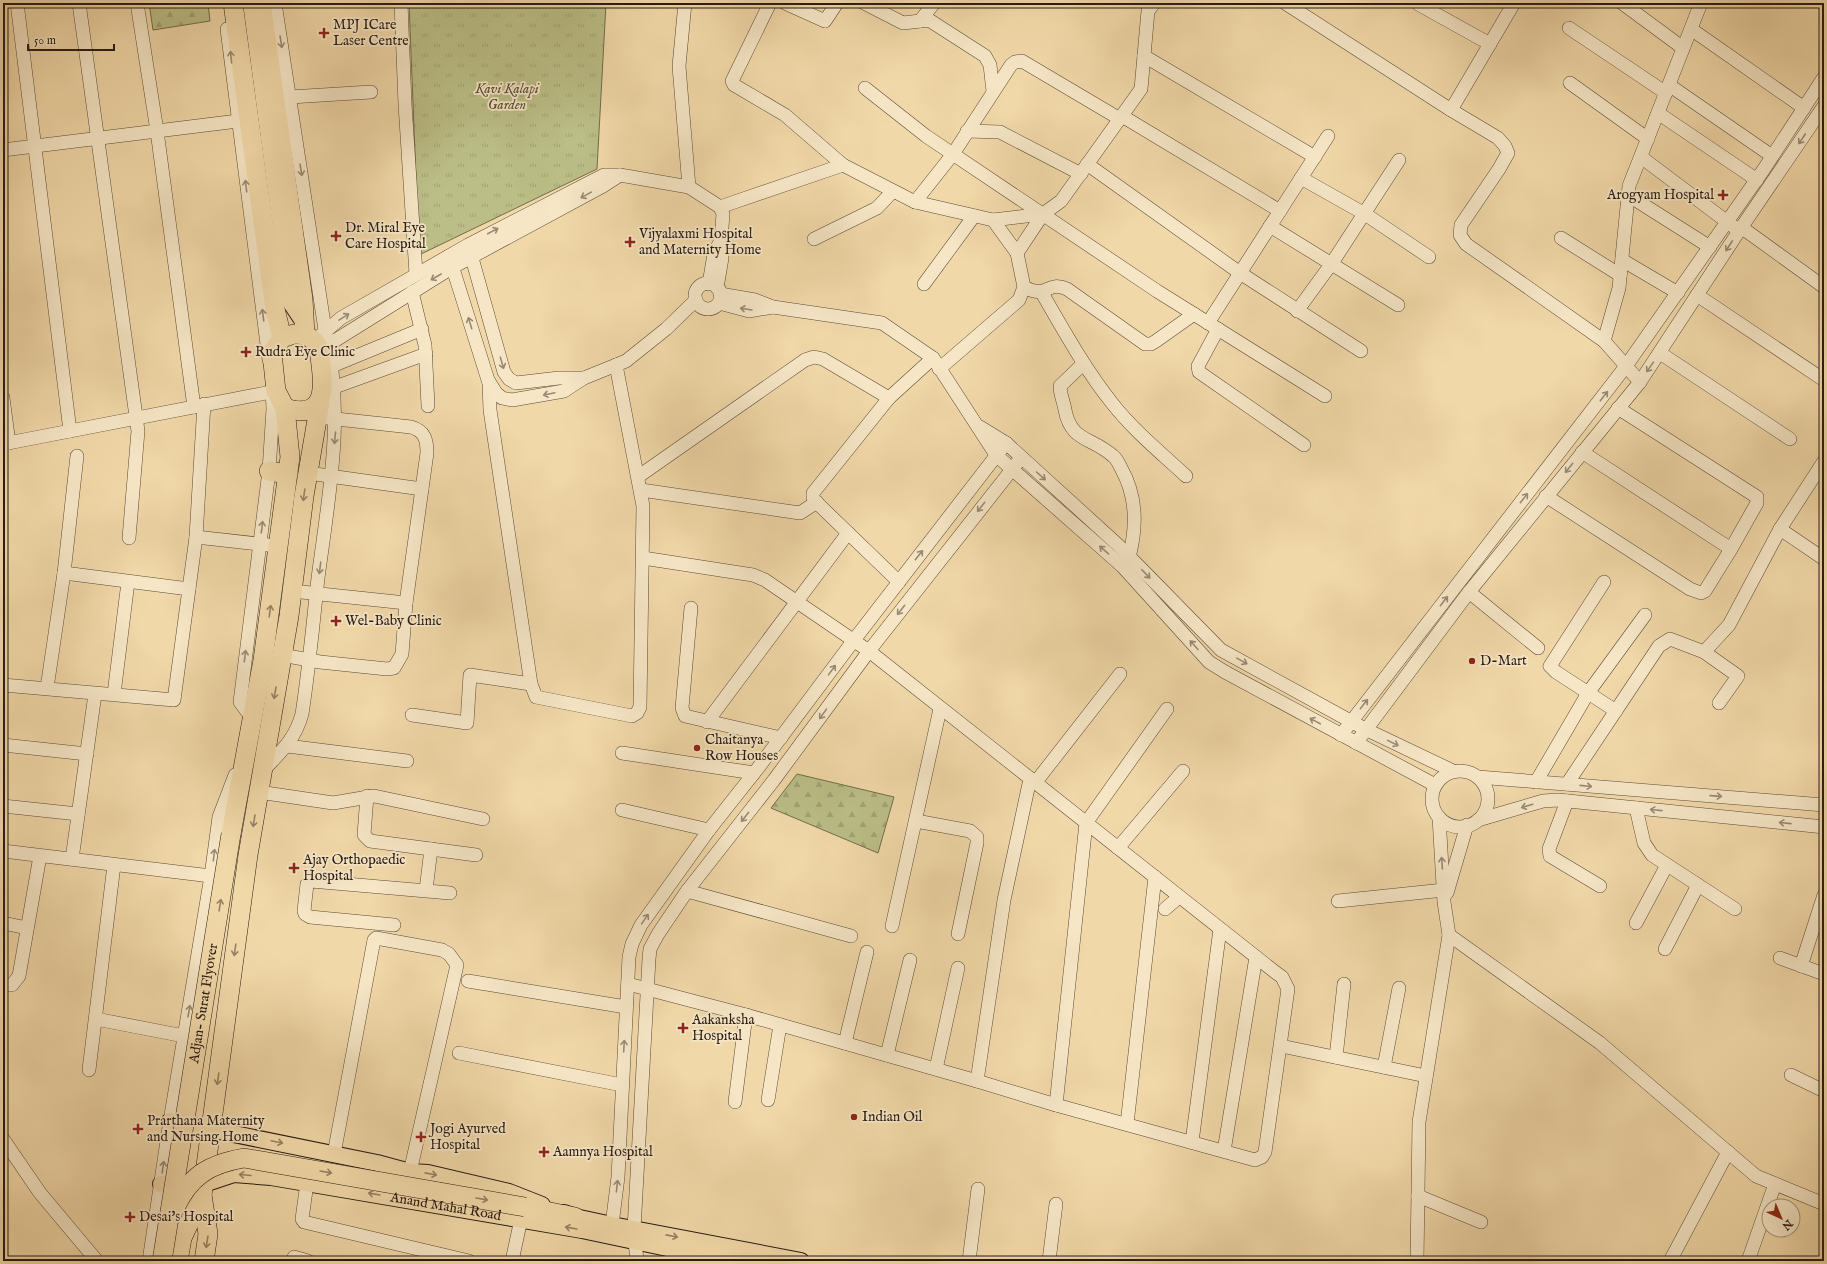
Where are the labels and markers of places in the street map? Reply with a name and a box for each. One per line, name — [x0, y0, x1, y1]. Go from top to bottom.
place label: MPJ ICare Laser Centre — [333, 16, 409, 50]
marker: MPJ ICare Laser Centre — [318, 27, 330, 39]
place label: Arogyam Hospital — [1606, 186, 1714, 204]
marker: Arogyam Hospital — [1717, 189, 1729, 201]
place label: Dr. Miral Eye Care Hospital — [345, 219, 426, 253]
place label: Vijyalaxmi Hospital and Maternity Home — [638, 225, 762, 259]
marker: Dr. Miral Eye Care Hospital — [330, 230, 342, 242]
marker: Vijyalaxmi Hospital and Maternity Home — [624, 236, 636, 248]
place label: Rudra Eye Clinic — [255, 343, 355, 361]
marker: Rudra Eye Clinic — [240, 346, 252, 358]
place label: Wel-Baby Clinic — [345, 612, 442, 630]
marker: Wel-Baby Clinic — [330, 615, 342, 627]
place label: D-Mart — [1480, 652, 1527, 670]
marker: D-Mart — [1467, 656, 1477, 666]
place label: Chaitanya Row Houses — [705, 731, 778, 765]
marker: Chaitanya Row Houses — [692, 743, 702, 753]
place label: Ajay Orthopaedic Hospital — [302, 851, 405, 885]
marker: Ajay Orthopaedic Hospital — [288, 862, 300, 874]
place label: Aakanksha Hospital — [691, 1011, 755, 1045]
marker: Aakanksha Hospital — [677, 1022, 689, 1034]
place label: Indian Oil — [862, 1108, 923, 1126]
place label: Prarthana Maternity and Nursing Home — [147, 1112, 265, 1146]
marker: Indian Oil — [849, 1112, 859, 1122]
place label: Jogi Ayurved Hospital — [428, 1120, 506, 1154]
marker: Prarthana Maternity and Nursing Home — [132, 1123, 144, 1135]
marker: Jogi Ayurved Hospital — [415, 1131, 427, 1143]
place label: Aamnya Hospital — [552, 1143, 653, 1161]
marker: Aamnya Hospital — [538, 1146, 550, 1158]
place label: Desai's Hospital — [139, 1208, 233, 1226]
marker: Desai's Hospital — [124, 1211, 136, 1223]

